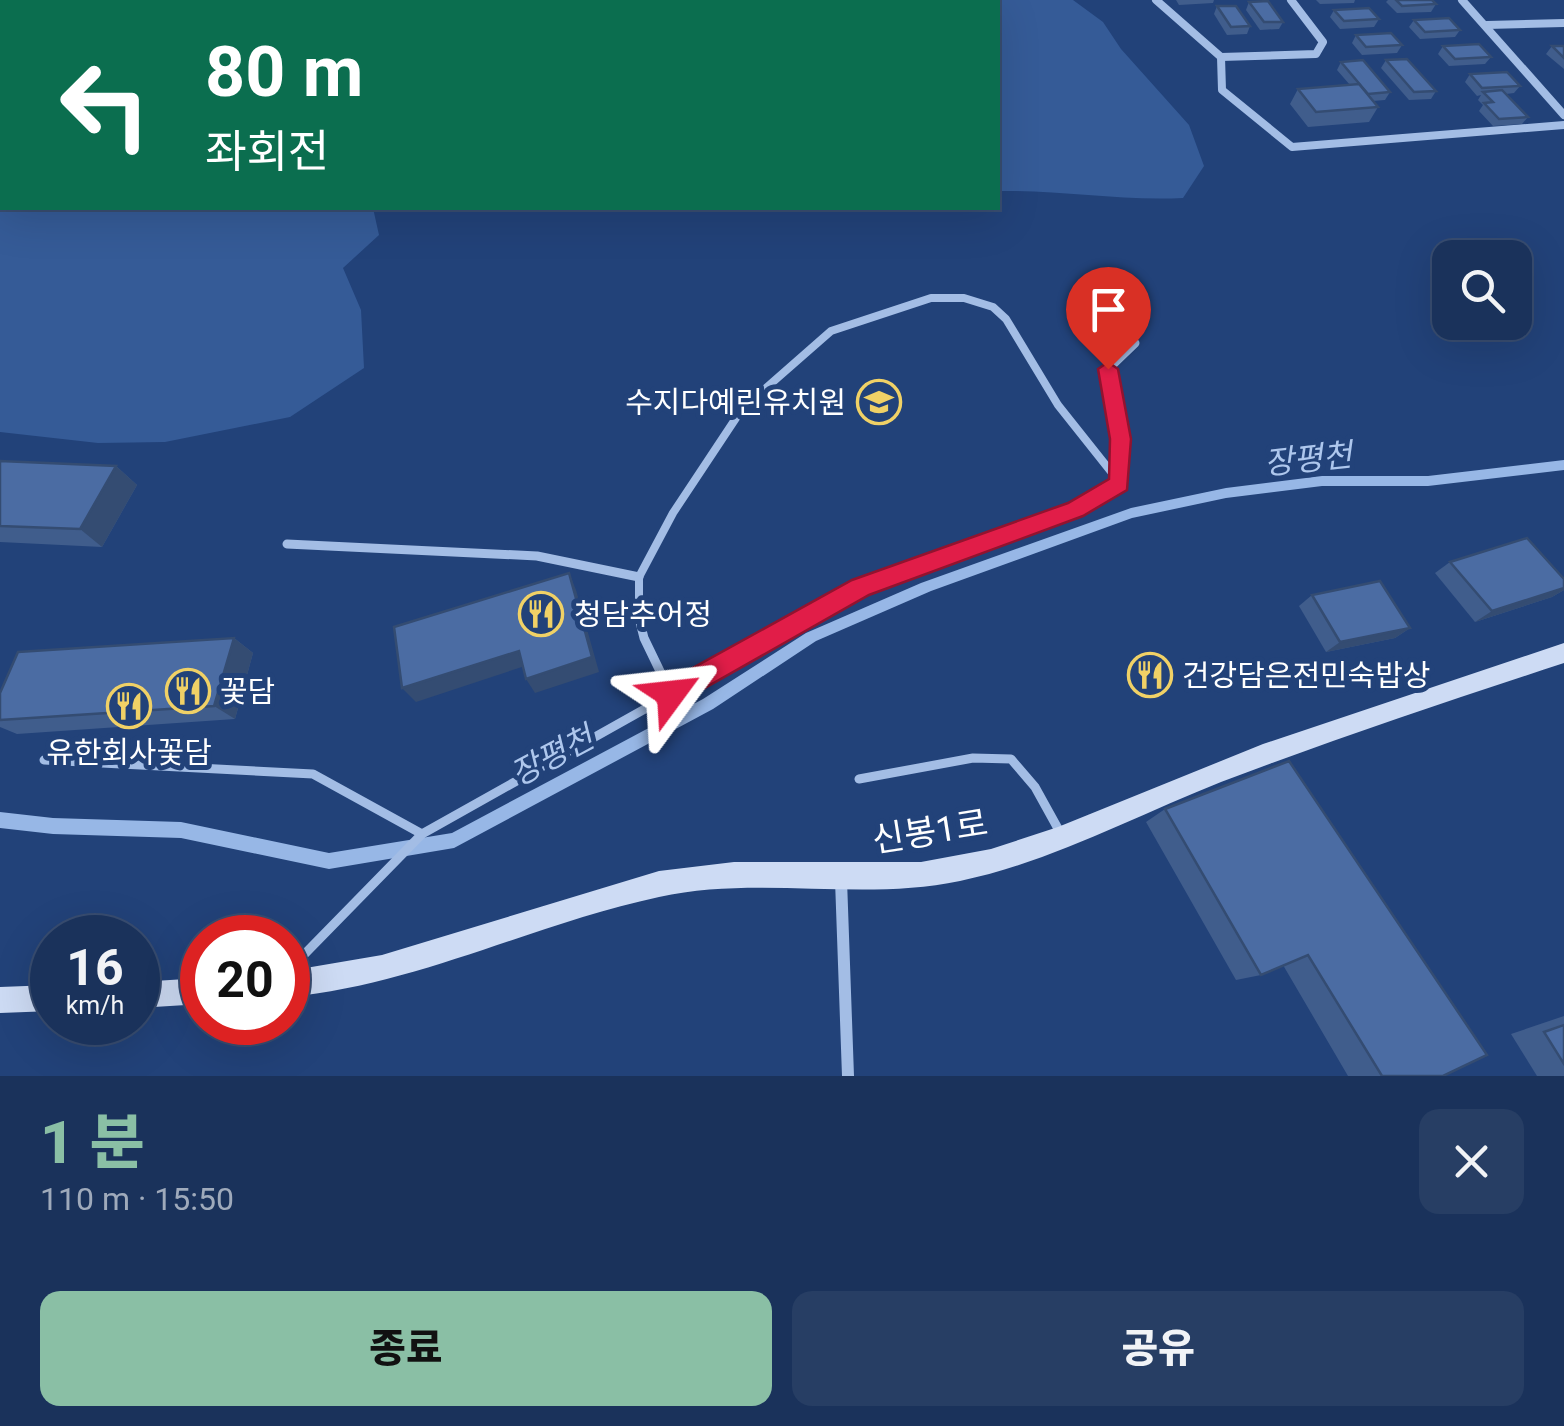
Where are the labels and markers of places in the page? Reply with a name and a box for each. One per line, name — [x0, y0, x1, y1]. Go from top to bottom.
pin — [1066, 267, 1151, 370]
school or university icon: 수지다예린유치원 — [856, 379, 902, 425]
place label: 수지다예린유치원 — [625, 385, 846, 420]
restaurant icon: 청담추어정 — [518, 591, 564, 637]
place label: 청담추어정 — [574, 597, 712, 632]
restaurant icon: 건강담은전민숙밥상 — [1127, 652, 1173, 698]
place label: 건강담은전민숙밥상 — [1182, 658, 1430, 693]
restaurant icon: 꽃담 — [165, 668, 211, 714]
place label: 꽃담 — [220, 674, 275, 709]
restaurant icon: 유한회사꽃담 — [106, 683, 152, 729]
place label: 유한회사꽃담 — [46, 735, 212, 770]

